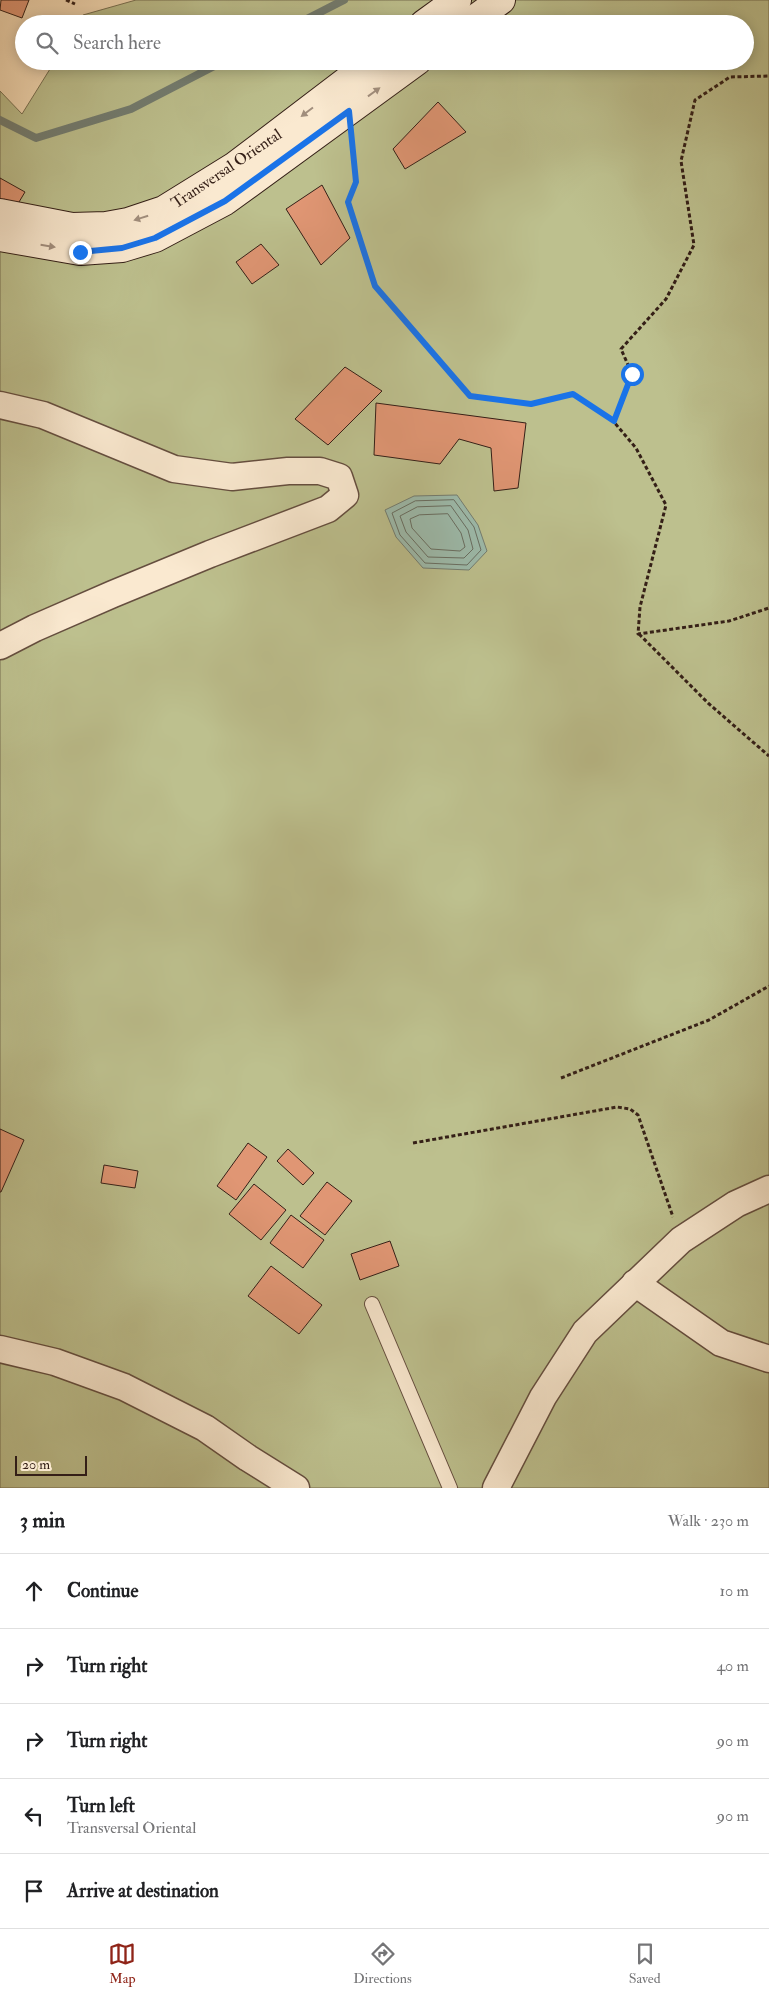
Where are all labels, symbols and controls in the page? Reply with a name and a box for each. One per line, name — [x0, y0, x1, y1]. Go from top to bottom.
search box — [15, 15, 754, 70]
icon: search — [33, 29, 61, 57]
text: Search here — [73, 31, 161, 55]
one-way arrow — [367, 87, 380, 98]
one-way arrow — [301, 106, 314, 117]
street label: Transversal Oriental — [167, 124, 286, 213]
one-way arrow — [134, 214, 149, 222]
route end — [69, 241, 92, 264]
one-way arrow — [40, 243, 56, 251]
route start — [621, 363, 644, 386]
scale bar — [15, 1453, 88, 1476]
text: 20 m — [22, 1456, 50, 1473]
text: 3 min — [20, 1507, 65, 1534]
text: Walk · 230 m — [668, 1511, 749, 1531]
icon: ahead — [20, 1577, 48, 1605]
text: Continue — [67, 1579, 138, 1603]
text: 10 m — [719, 1581, 749, 1601]
icon: right — [20, 1652, 48, 1680]
text: Turn right — [67, 1654, 147, 1678]
text: 40 m — [716, 1656, 749, 1676]
icon: right — [20, 1727, 48, 1755]
text: Turn right — [67, 1729, 147, 1753]
text: 90 m — [717, 1731, 749, 1751]
text: Turn left — [67, 1794, 135, 1818]
icon: left — [20, 1802, 48, 1830]
text: 90 m — [717, 1806, 749, 1826]
text: Transversal Oriental — [67, 1818, 196, 1838]
icon: arrive — [20, 1877, 48, 1905]
text: Arrive at destination — [67, 1879, 219, 1903]
tab: Map — [108, 1940, 136, 1987]
tab: Directions — [353, 1940, 412, 1987]
tab: Saved — [629, 1940, 661, 1987]

